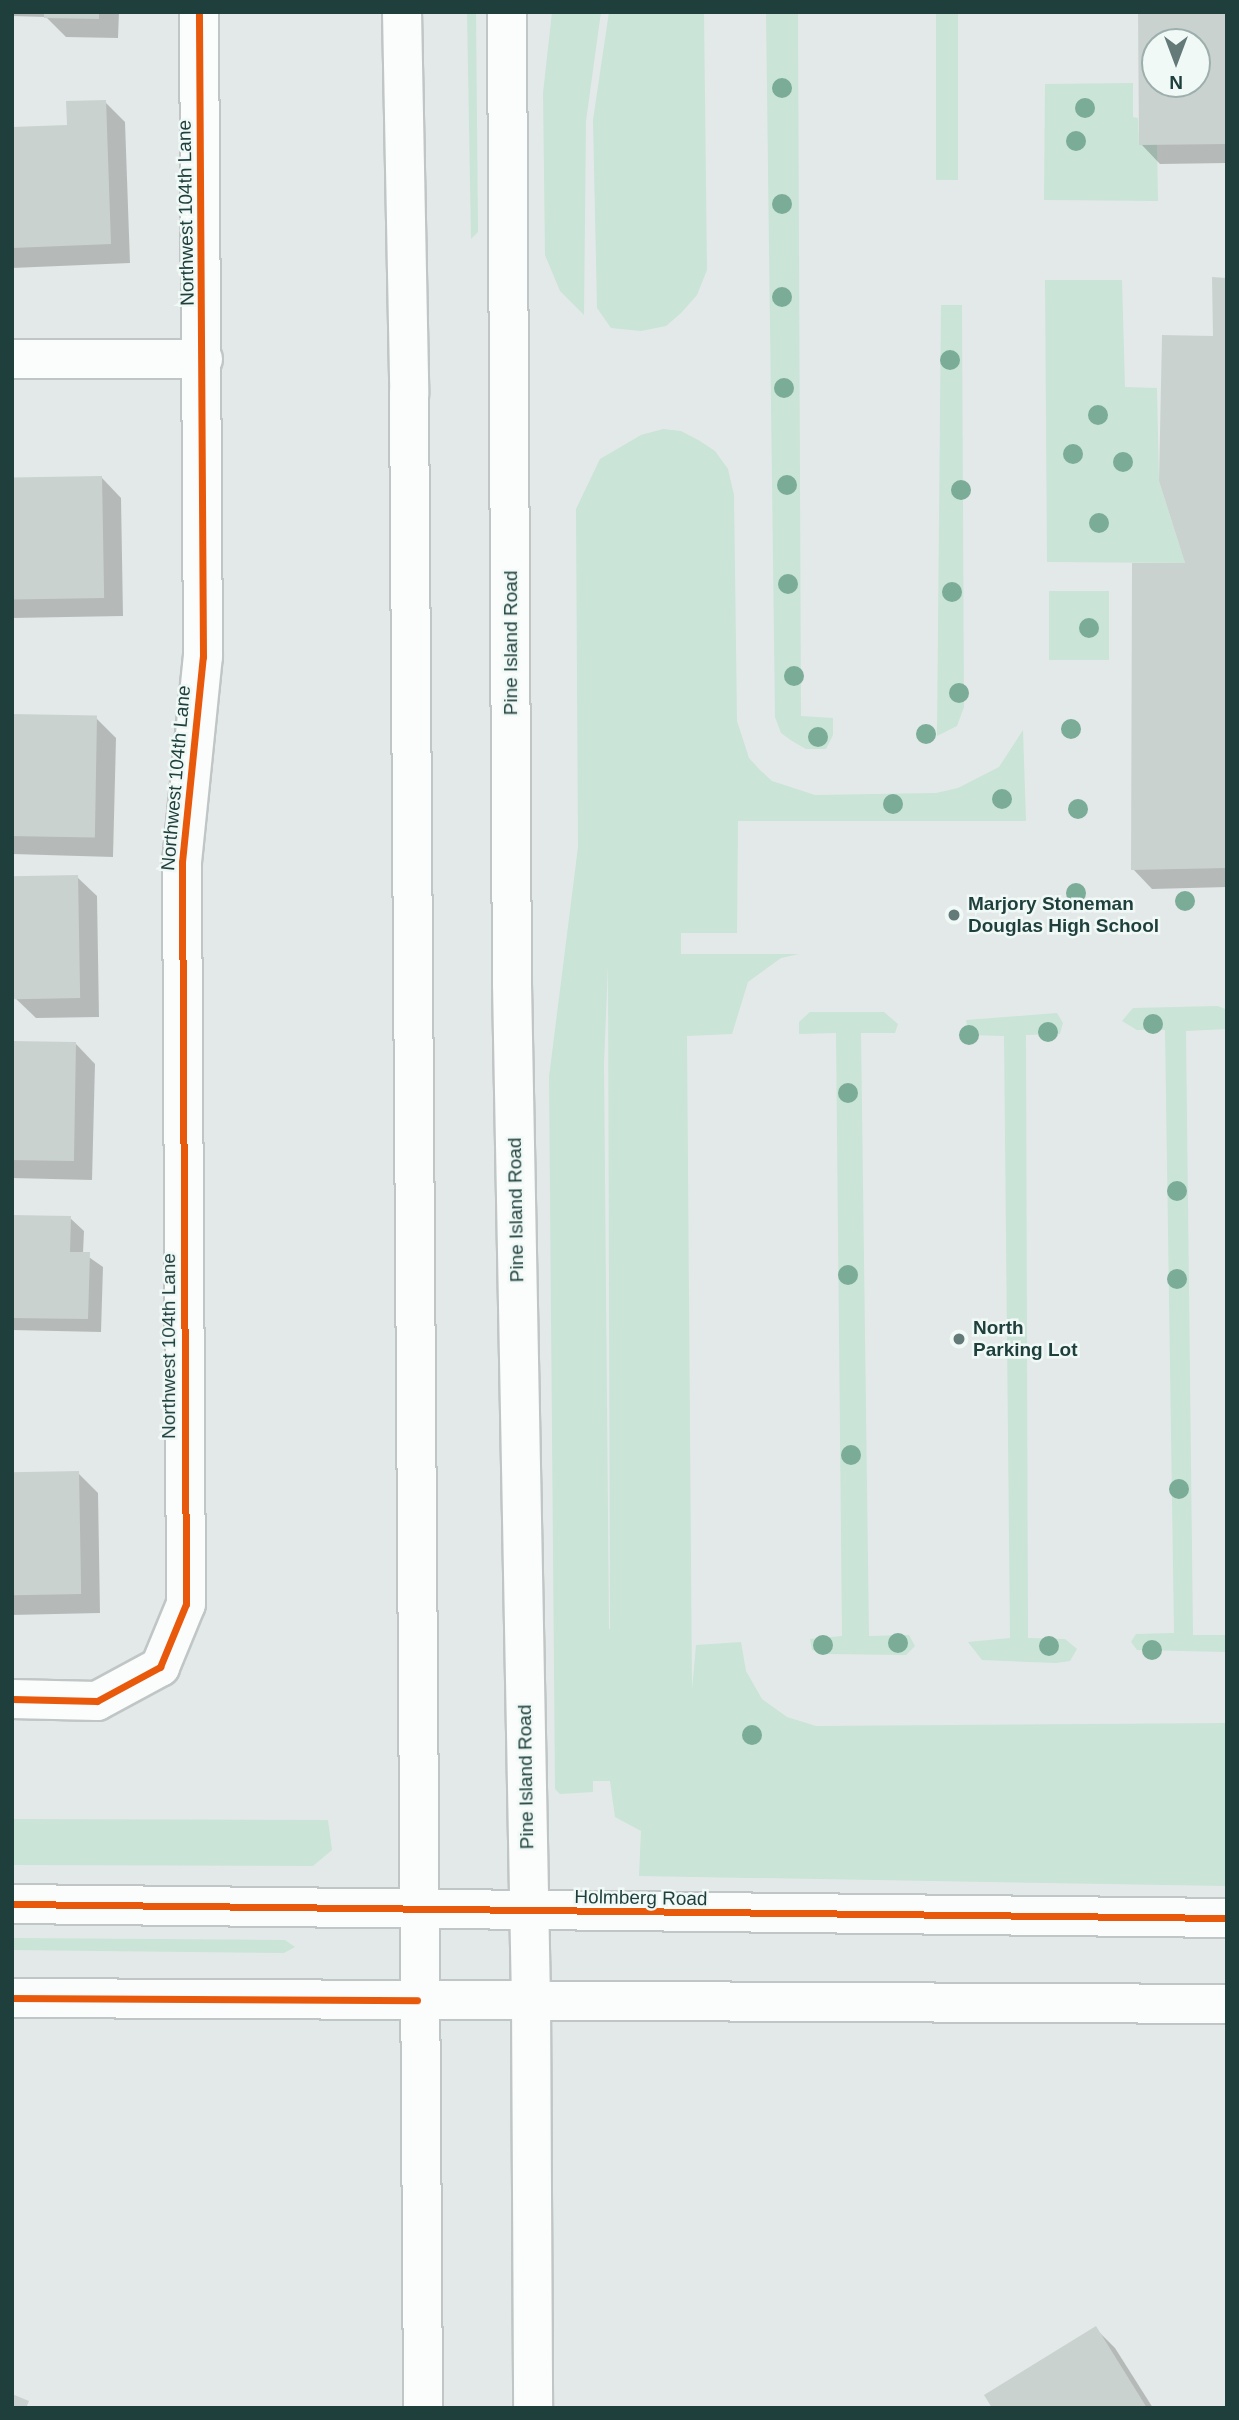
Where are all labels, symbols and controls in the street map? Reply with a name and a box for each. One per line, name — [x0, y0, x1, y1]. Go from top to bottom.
north arrow — [1141, 28, 1211, 98]
text: N — [1169, 72, 1183, 93]
street label: Northwest 104th Lane — [173, 120, 199, 306]
street label: Pine Island Road — [500, 571, 522, 715]
street label: Northwest 104th Lane — [157, 684, 195, 872]
place label: Marjory Stoneman Douglas High School — [968, 893, 1159, 937]
marker: Marjory Stoneman Douglas High School — [946, 907, 962, 923]
street label: Pine Island Road — [503, 1137, 529, 1283]
street label: Northwest 104th Lane — [158, 1253, 180, 1439]
place label: North Parking Lot — [973, 1317, 1078, 1361]
marker: North Parking Lot — [951, 1331, 967, 1347]
street label: Pine Island Road — [513, 1704, 539, 1850]
street label: Holmberg Road — [574, 1885, 708, 1911]

